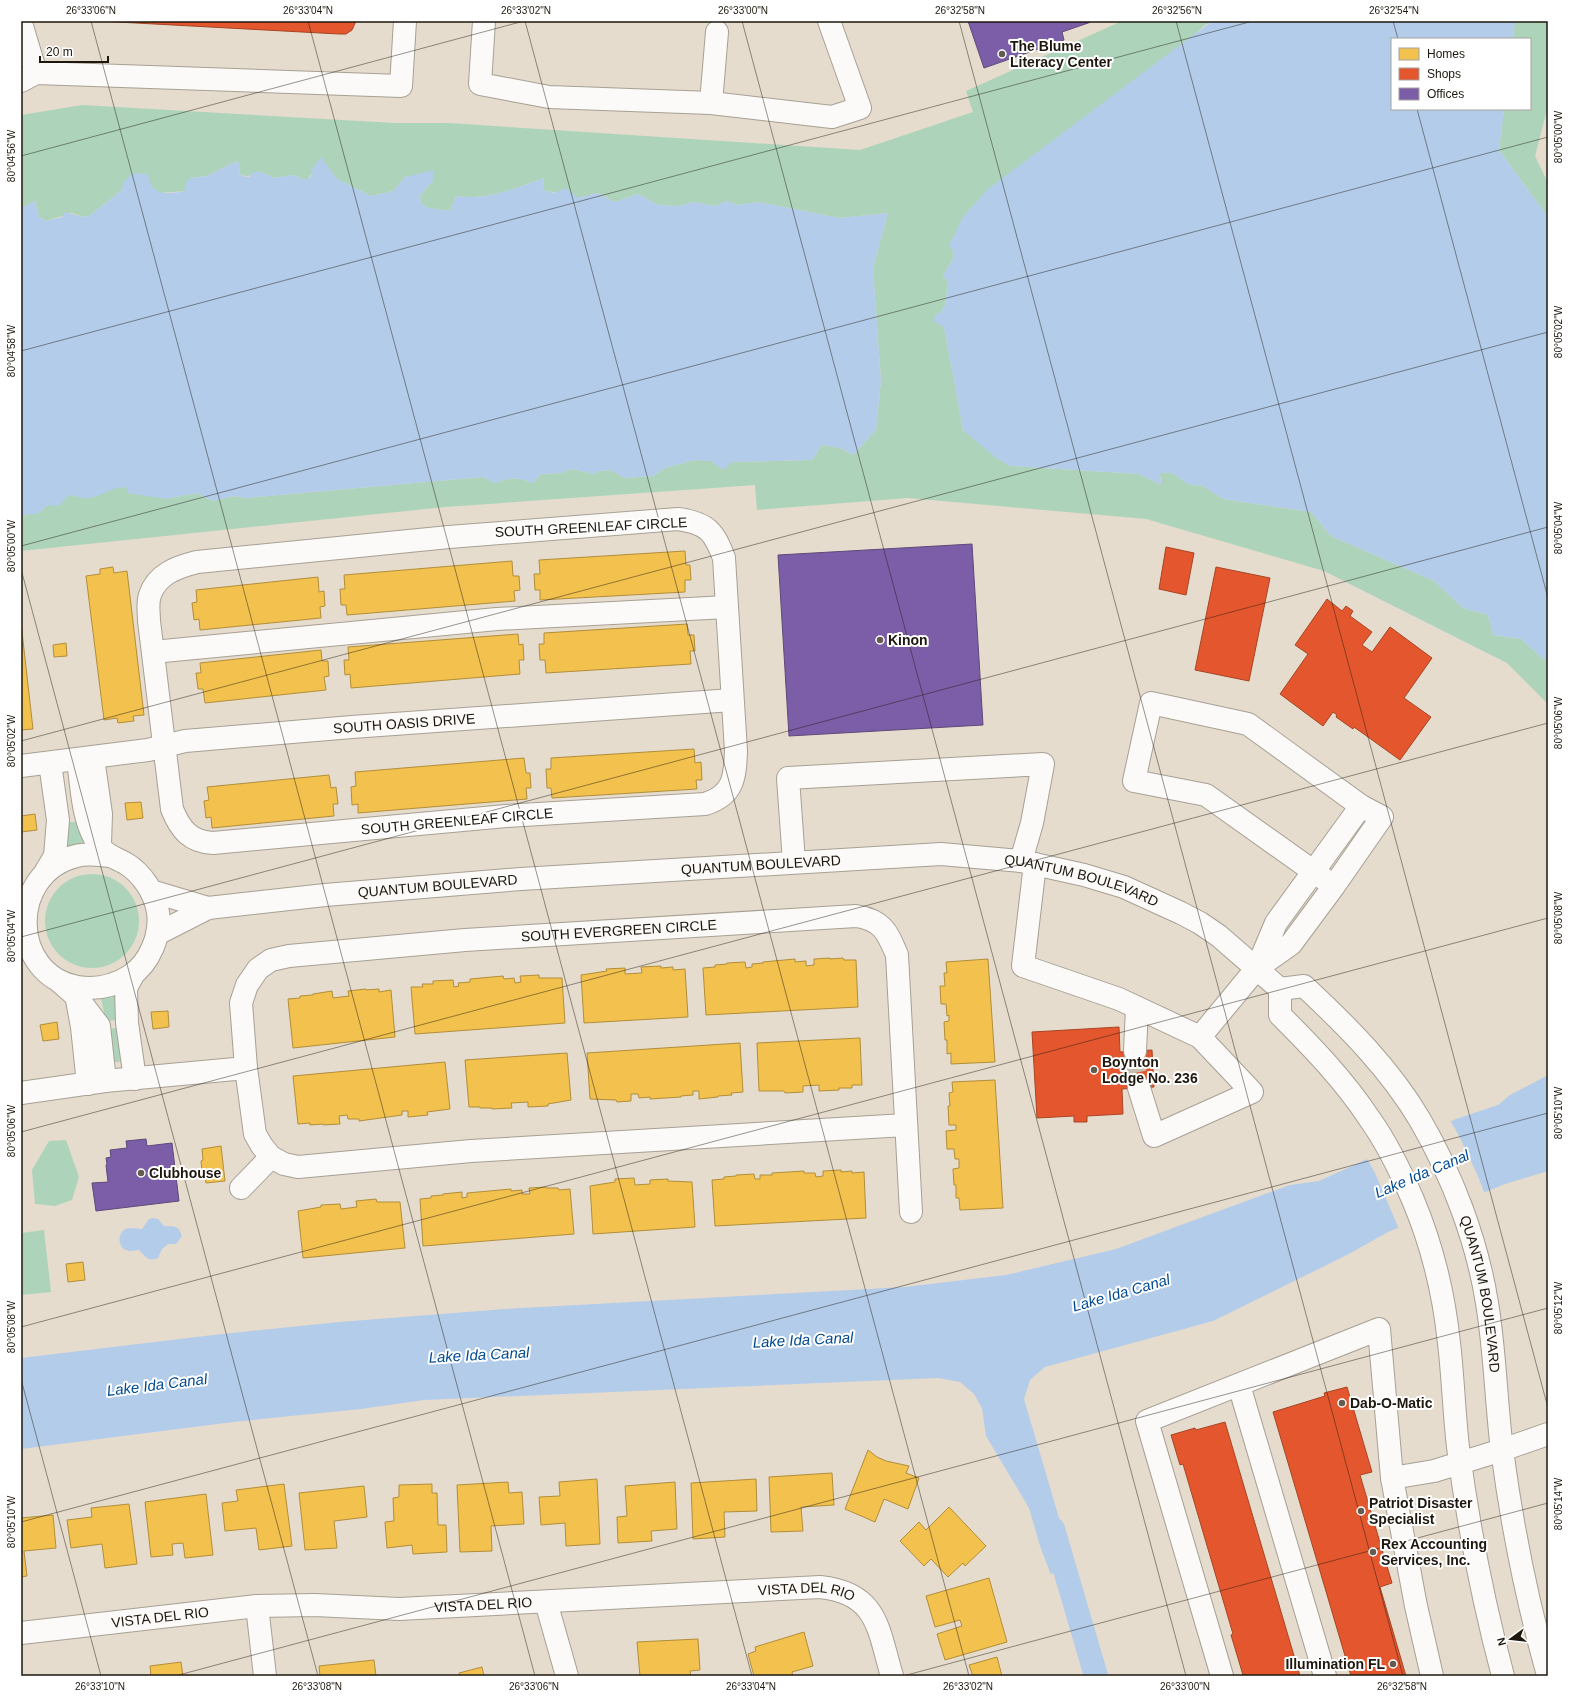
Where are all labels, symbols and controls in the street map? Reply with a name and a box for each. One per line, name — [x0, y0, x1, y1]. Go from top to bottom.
text: 26°33'06"N — [66, 5, 116, 16]
text: 26°33'04"N — [283, 5, 333, 16]
text: 26°33'02"N — [501, 5, 551, 16]
text: 26°33'00"N — [718, 5, 768, 16]
text: 26°32'58"N — [935, 5, 985, 16]
text: 26°32'56"N — [1152, 5, 1202, 16]
text: 26°32'54"N — [1369, 5, 1419, 16]
scale bar — [40, 38, 108, 64]
place label: The Blume Literacy Center — [1010, 38, 1112, 70]
legend — [1391, 38, 1531, 110]
text: 20 m — [46, 45, 73, 59]
text: Homes — [1427, 47, 1465, 61]
marker: The Blume Literacy Center — [997, 49, 1007, 59]
text: Shops — [1427, 67, 1461, 81]
text: Offices — [1427, 87, 1464, 101]
text: 80°05'00"W — [1553, 110, 1564, 163]
text: 80°04'56"W — [6, 129, 17, 182]
text: 80°05'02"W — [1553, 305, 1564, 358]
text: 80°04'58"W — [6, 324, 17, 377]
text: 80°05'04"W — [1553, 501, 1564, 554]
street label: SOUTH GREENLEAF CIRCLE — [494, 514, 688, 540]
text: 80°05'00"W — [6, 519, 17, 572]
place label: Kinon — [888, 632, 928, 648]
marker: Kinon — [875, 635, 885, 645]
text: 80°05'06"W — [1553, 696, 1564, 749]
street label: SOUTH OASIS DRIVE — [332, 710, 476, 737]
text: 80°05'02"W — [6, 714, 17, 767]
street label: SOUTH GREENLEAF CIRCLE — [360, 805, 554, 837]
street label: QUANTUM BOULEVARD — [681, 852, 841, 877]
street label: QUANTUM BOULEVARD — [1004, 852, 1161, 910]
street label: QUANTUM BOULEVARD — [357, 871, 518, 900]
text: 80°05'08"W — [1553, 891, 1564, 944]
text: 80°05'04"W — [6, 909, 17, 962]
street label: SOUTH EVERGREEN CIRCLE — [520, 917, 717, 945]
place label: Boynton Lodge No. 236 — [1102, 1054, 1198, 1086]
marker: Boynton Lodge No. 236 — [1089, 1065, 1099, 1075]
text: 80°05'10"W — [1553, 1086, 1564, 1139]
text: 80°05'06"W — [6, 1104, 17, 1157]
water label: Lake Ida Canal — [1372, 1146, 1472, 1201]
place label: Clubhouse — [149, 1165, 222, 1181]
marker: Clubhouse — [136, 1168, 146, 1178]
street label: QUANTUM BOULEVARD — [1457, 1213, 1503, 1373]
water label: Lake Ida Canal — [1070, 1270, 1172, 1315]
text: 80°05'12"W — [1553, 1281, 1564, 1334]
text: 80°05'08"W — [6, 1300, 17, 1353]
water label: Lake Ida Canal — [752, 1328, 854, 1351]
water label: Lake Ida Canal — [428, 1343, 530, 1366]
water label: Lake Ida Canal — [106, 1370, 209, 1399]
place label: Dab-O-Matic — [1350, 1395, 1433, 1411]
marker: Dab-O-Matic — [1337, 1398, 1347, 1408]
text: 80°05'14"W — [1553, 1477, 1564, 1530]
text: 80°05'10"W — [6, 1495, 17, 1548]
place label: Patriot Disaster Specialist — [1369, 1495, 1473, 1527]
marker: Patriot Disaster Specialist — [1356, 1506, 1366, 1516]
place label: Rex Accounting Services, Inc. — [1381, 1536, 1487, 1568]
marker: Rex Accounting Services, Inc. — [1368, 1547, 1378, 1557]
street label: VISTA DEL RIO — [757, 1579, 858, 1604]
street label: VISTA DEL RIO — [434, 1594, 533, 1615]
street label: VISTA DEL RIO — [110, 1604, 210, 1631]
north arrow — [1491, 1619, 1531, 1659]
text: N — [1495, 1636, 1508, 1647]
place label: Illumination FL — [1285, 1656, 1385, 1672]
marker: Illumination FL — [1388, 1659, 1398, 1669]
text: 26°33'10"N — [75, 1681, 125, 1692]
text: 26°33'08"N — [292, 1681, 342, 1692]
text: 26°33'06"N — [509, 1681, 559, 1692]
text: 26°33'04"N — [726, 1681, 776, 1692]
text: 26°33'02"N — [943, 1681, 993, 1692]
text: 26°33'00"N — [1160, 1681, 1210, 1692]
text: 26°32'58"N — [1377, 1681, 1427, 1692]

